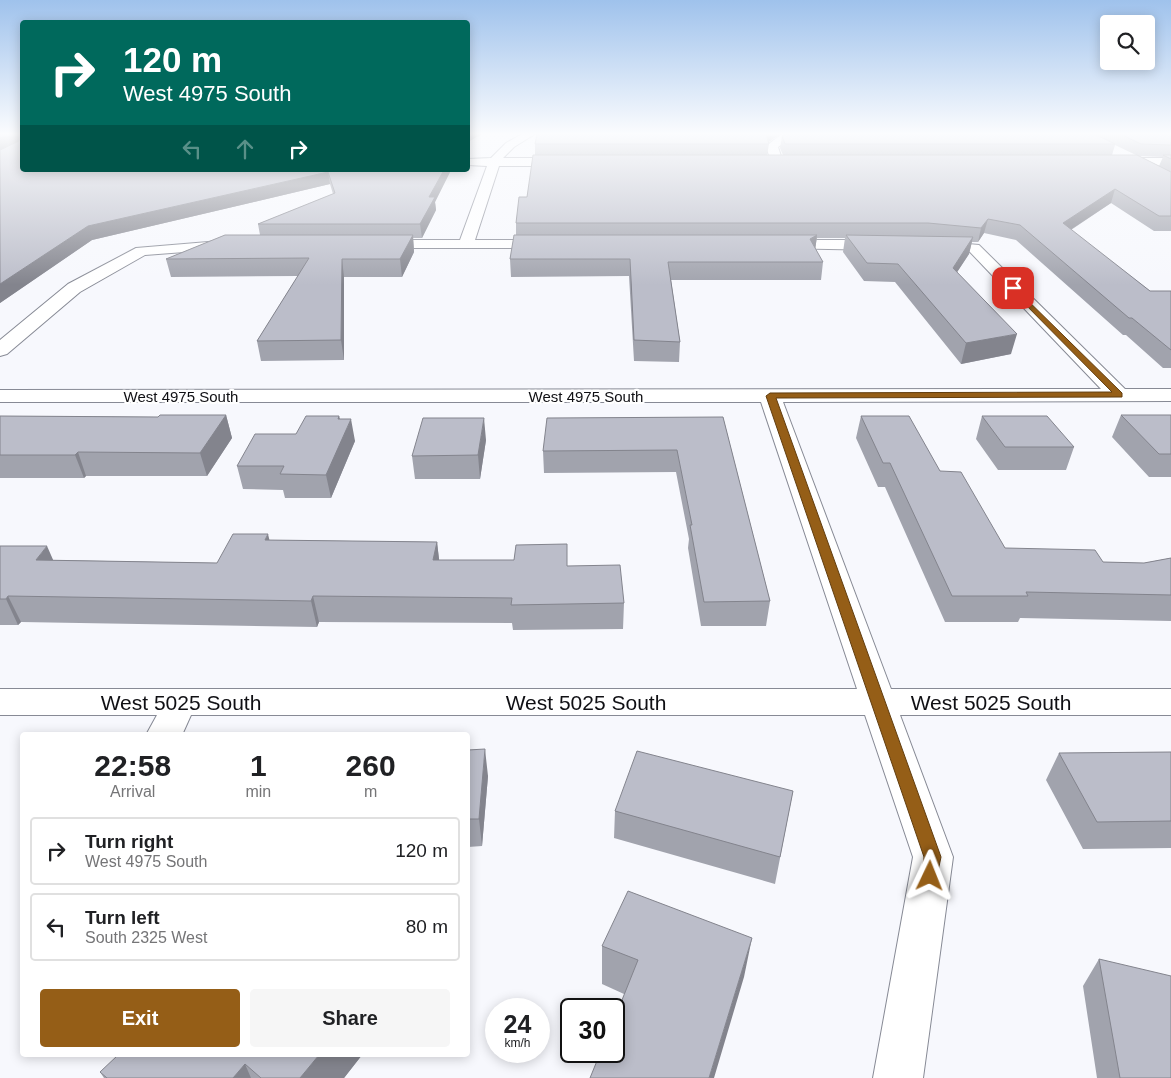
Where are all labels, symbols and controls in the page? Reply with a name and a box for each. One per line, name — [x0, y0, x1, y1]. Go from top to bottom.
map controls — [1100, 15, 1155, 70]
button: search — [1100, 15, 1155, 70]
icon: right — [40, 40, 105, 105]
text: 120 m — [123, 40, 222, 79]
text: West 4975 South — [123, 81, 291, 106]
icon: left — [178, 135, 206, 163]
icon: ahead — [231, 135, 259, 163]
icon: right — [284, 135, 312, 163]
pin — [992, 267, 1034, 309]
icon: arrive — [999, 274, 1027, 302]
street label: West 4975 South — [124, 388, 238, 405]
street label: West 4975 South — [529, 388, 643, 405]
street label: West 5025 South — [101, 691, 261, 714]
street label: West 5025 South — [506, 691, 666, 714]
street label: West 5025 South — [911, 691, 1071, 714]
text: 22:58 — [94, 749, 171, 782]
text: 1 — [250, 749, 267, 782]
text: 260 — [346, 749, 396, 782]
text: Arrival — [110, 783, 155, 800]
text: min — [245, 783, 271, 800]
text: m — [364, 783, 377, 800]
text: Turn right — [85, 831, 173, 852]
icon: right — [42, 837, 70, 865]
text: 120 m — [395, 840, 448, 861]
position arrow — [903, 849, 955, 901]
text: West 4975 South — [85, 853, 207, 870]
text: Turn left — [85, 907, 160, 928]
icon: left — [42, 913, 70, 941]
text: 80 m — [406, 916, 448, 937]
text: South 2325 West — [85, 929, 207, 946]
button: Exit — [40, 989, 240, 1047]
button: Share — [250, 989, 450, 1047]
speed limit sign: 30 — [560, 998, 625, 1063]
text: 24 — [504, 1010, 531, 1038]
text: km/h — [504, 1036, 531, 1050]

